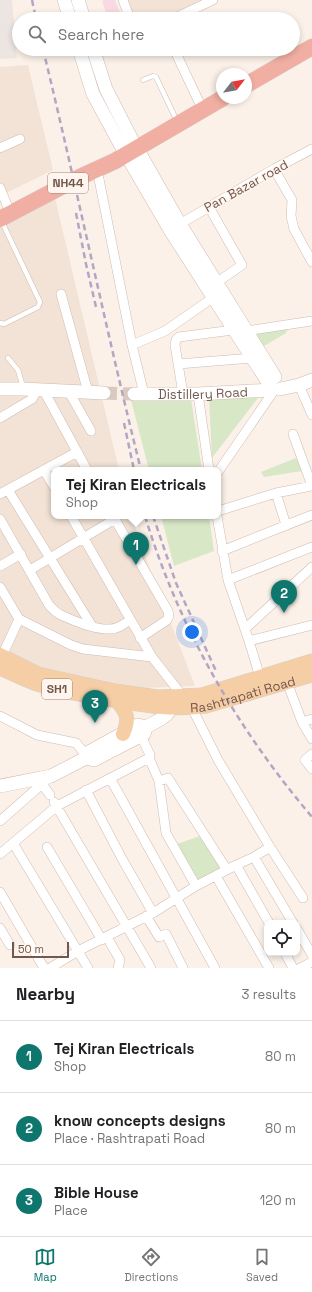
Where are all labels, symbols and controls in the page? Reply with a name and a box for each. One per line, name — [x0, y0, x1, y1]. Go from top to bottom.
search box — [12, 12, 300, 56]
icon: search — [26, 23, 48, 45]
text: Search here — [58, 25, 144, 44]
north arrow — [216, 68, 252, 104]
street label: Pan Bazar road — [201, 156, 291, 216]
road number: NH44 — [48, 173, 88, 193]
street label: Distillery Road — [158, 383, 248, 403]
popup — [51, 467, 221, 519]
text: Tej Kiran Electricals — [66, 475, 206, 494]
text: Shop — [66, 494, 98, 511]
pin: 1 — [123, 532, 149, 565]
pin: 2 — [271, 580, 297, 613]
your location — [182, 622, 202, 642]
street label: Rashtrapati Road — [190, 672, 297, 716]
road number: SH1 — [42, 679, 72, 699]
pin: 3 — [82, 690, 108, 723]
map controls — [264, 920, 300, 956]
button: locate — [264, 920, 300, 956]
scale bar — [12, 940, 69, 959]
text: 50 m — [18, 942, 44, 956]
text: Nearby — [16, 983, 75, 1005]
text: 3 results — [242, 986, 296, 1003]
text: Tej Kiran Electricals — [54, 1039, 194, 1058]
text: 1 — [26, 1048, 32, 1065]
text: 80 m — [265, 1048, 296, 1065]
text: Shop — [54, 1058, 86, 1075]
text: know concepts designs — [54, 1111, 226, 1130]
text: 2 — [25, 1120, 33, 1137]
text: 80 m — [265, 1120, 296, 1137]
text: Place · Rashtrapati Road — [54, 1130, 205, 1147]
text: Bible House — [54, 1183, 139, 1202]
text: 3 — [25, 1192, 33, 1209]
text: 120 m — [260, 1192, 296, 1209]
text: Place — [54, 1202, 88, 1219]
tab: Map — [34, 1246, 57, 1284]
tab: Directions — [124, 1246, 178, 1284]
tab: Saved — [246, 1246, 278, 1284]

